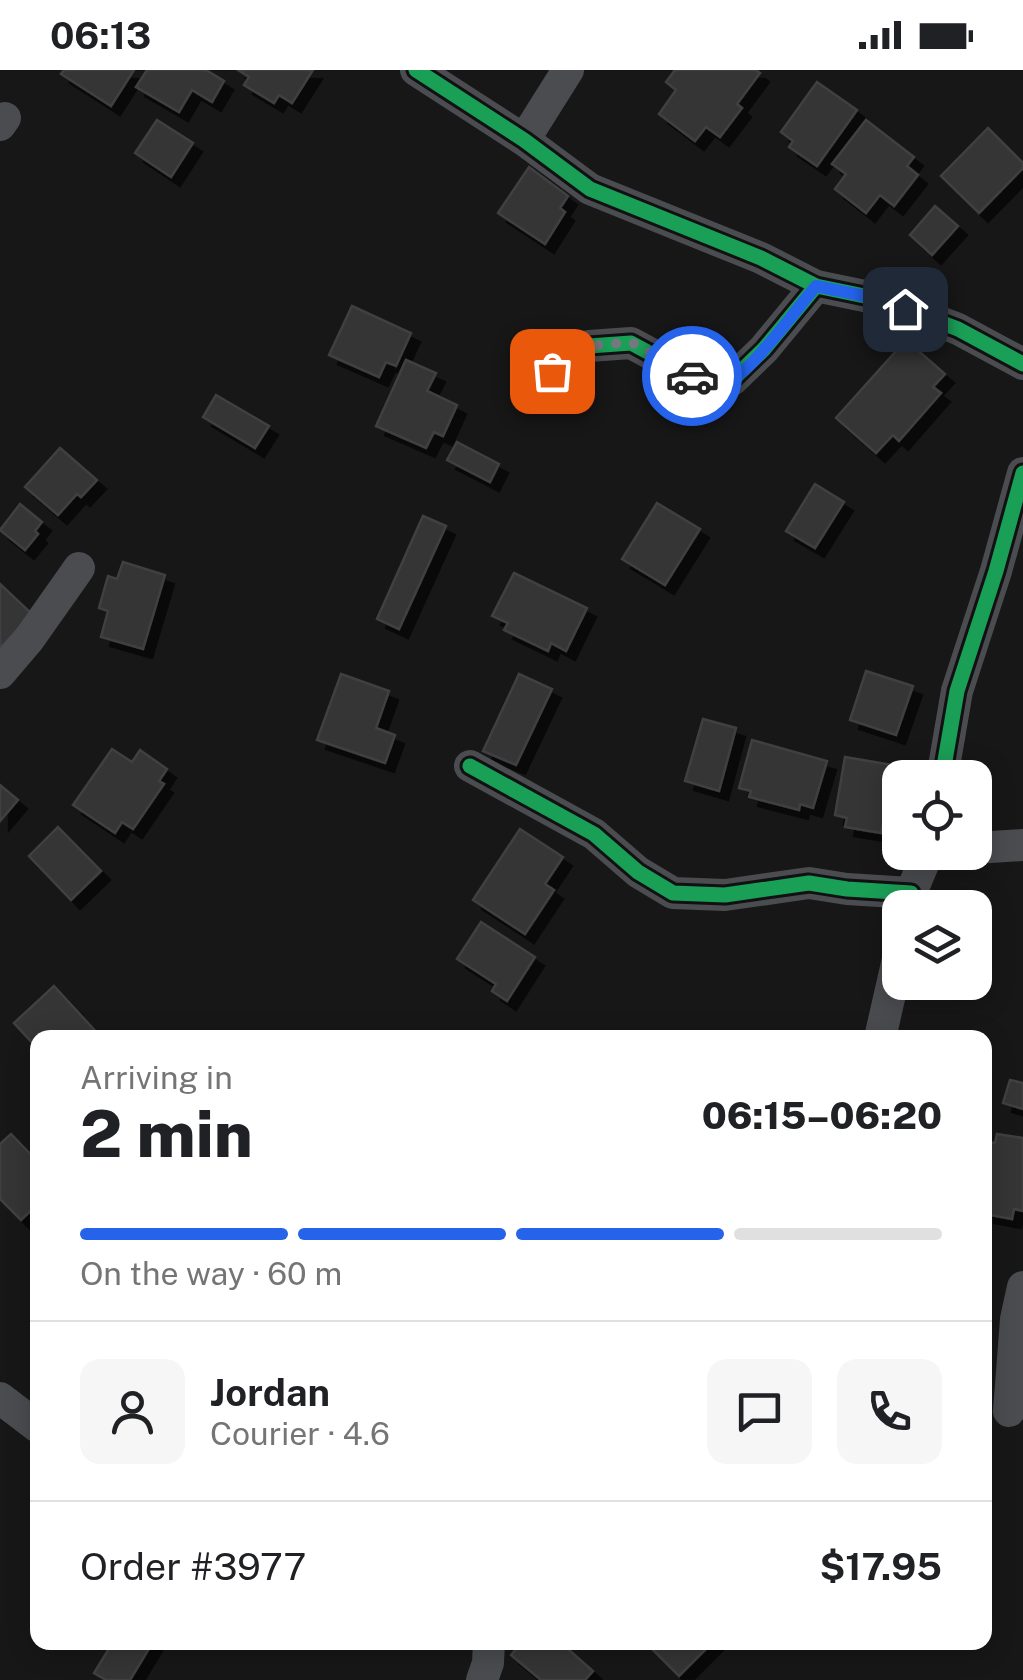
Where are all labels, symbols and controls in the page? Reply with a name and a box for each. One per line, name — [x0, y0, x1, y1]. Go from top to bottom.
text: 06:13 — [50, 13, 151, 58]
pin — [863, 267, 948, 352]
icon: home — [878, 282, 933, 337]
courier — [642, 326, 742, 426]
pin — [510, 329, 595, 414]
icon: bag — [525, 344, 580, 399]
icon: car — [665, 349, 720, 404]
map controls — [882, 760, 992, 1000]
button: locate — [882, 760, 992, 870]
button: layers — [882, 890, 992, 1000]
text: Arriving in — [80, 1059, 233, 1096]
text: 06:15–06:20 — [702, 1093, 942, 1138]
text: 2 min — [80, 1095, 253, 1172]
text: On the way · 60 m — [80, 1255, 342, 1292]
button: person — [80, 1359, 185, 1464]
button: chat — [707, 1359, 812, 1464]
button: phone — [837, 1359, 942, 1464]
text: Jordan — [210, 1370, 330, 1415]
text: Courier · 4.6 — [210, 1415, 390, 1452]
text: Order #3977 — [80, 1544, 306, 1589]
text: $17.95 — [819, 1544, 942, 1589]

